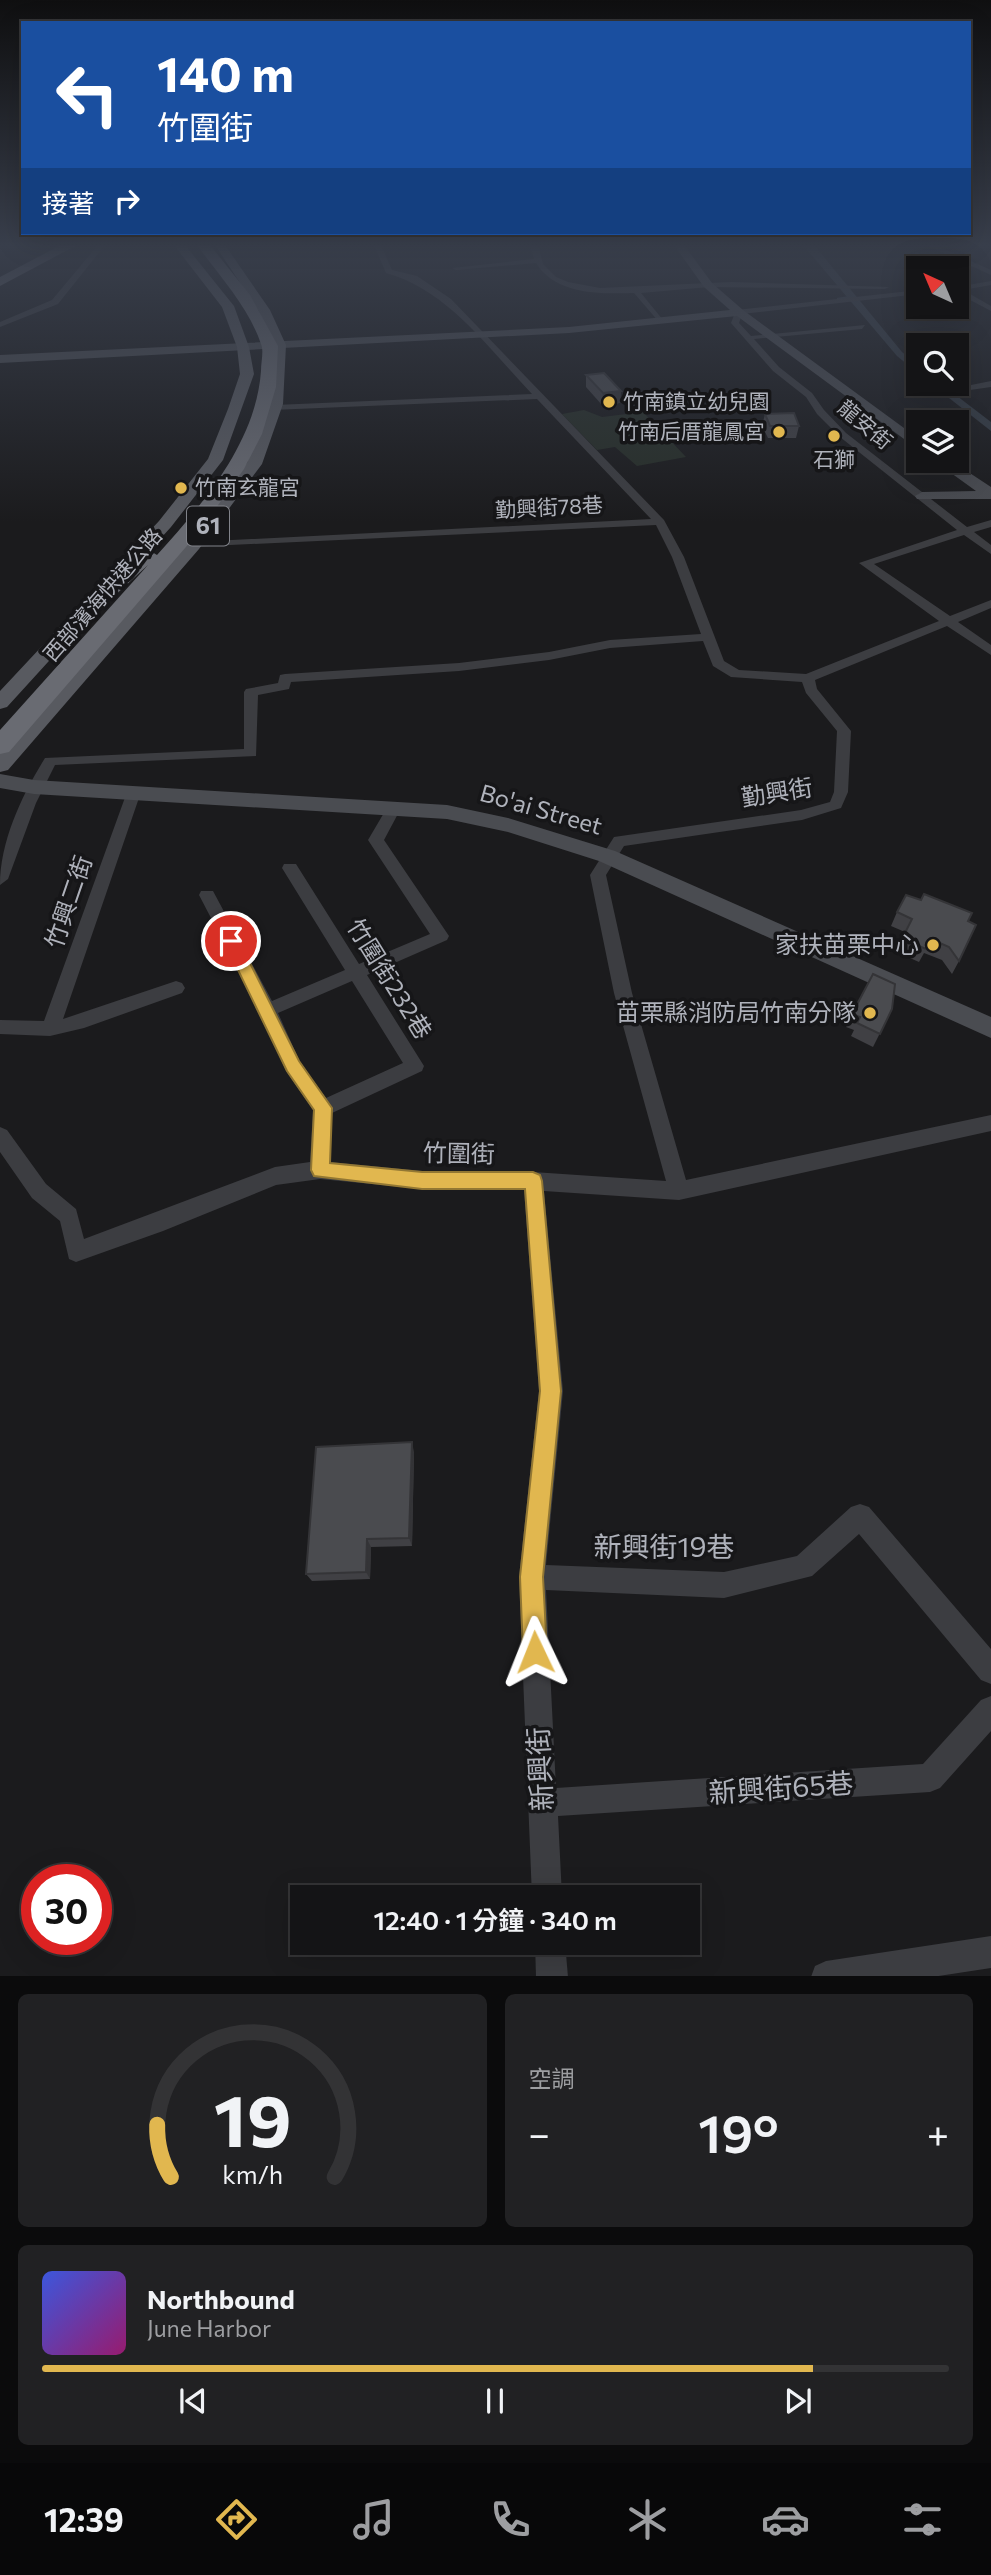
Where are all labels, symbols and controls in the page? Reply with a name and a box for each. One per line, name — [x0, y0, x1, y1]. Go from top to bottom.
text: 140 m — [157, 42, 294, 102]
icon: left — [42, 49, 133, 140]
text: 竹圍街 — [157, 106, 253, 146]
icon: right — [108, 182, 146, 220]
text: 接著 — [42, 187, 94, 218]
north arrow — [906, 256, 970, 318]
map controls — [906, 256, 969, 473]
button: search — [906, 333, 969, 396]
place label: 竹南鎮立幼兒園 — [623, 388, 770, 413]
marker: 竹南鎮立幼兒園 — [601, 394, 617, 410]
street label: 龍安街 — [834, 394, 898, 454]
button: layers — [906, 410, 969, 473]
place label: 竹南后厝龍鳳宮 — [618, 418, 765, 443]
marker: 竹南后厝龍鳳宮 — [771, 424, 787, 440]
marker: 石獅 — [826, 428, 842, 444]
place label: 石獅 — [813, 446, 855, 471]
place label: 竹南玄龍宮 — [195, 474, 300, 499]
marker: 竹南玄龍宮 — [173, 480, 189, 496]
street label: 勤興街78巷 — [494, 491, 603, 522]
road number: 61 — [187, 506, 229, 546]
street label: 西部濱海快速公路 — [37, 522, 166, 666]
street label: 勤興街 — [739, 772, 815, 811]
street label: Bo'ai Street — [477, 777, 606, 840]
street label: 竹興二街 — [38, 851, 97, 952]
pin — [201, 911, 261, 971]
street label: 竹圍街232巷 — [342, 913, 439, 1044]
icon: arrive — [212, 922, 250, 960]
place label: 家扶苗栗中心 — [775, 929, 919, 958]
marker: 家扶苗栗中心 — [925, 937, 941, 953]
place label: 苗栗縣消防局竹南分隊 — [616, 997, 856, 1026]
marker: 苗栗縣消防局竹南分隊 — [862, 1005, 878, 1021]
street label: 竹圍街 — [423, 1137, 495, 1168]
street label: 新興街19巷 — [594, 1529, 734, 1563]
position arrow — [498, 1615, 572, 1689]
street label: 新興街 — [520, 1726, 558, 1812]
street label: 新興街65巷 — [707, 1765, 854, 1809]
speed limit sign: 30 — [21, 1864, 112, 1955]
text: 12:40 · 1 分鐘 · 340 m — [373, 1904, 617, 1935]
text: 空調 — [529, 2064, 575, 2092]
text: 19 — [213, 2073, 291, 2162]
text: 19° — [698, 2100, 779, 2164]
text: − — [529, 2109, 550, 2156]
text: + — [927, 2109, 949, 2156]
text: km/h — [222, 2158, 283, 2188]
text: Northbound — [147, 2283, 295, 2314]
text: June Harbor — [147, 2314, 271, 2342]
icon: previous — [174, 2382, 212, 2420]
icon: pause — [476, 2382, 514, 2420]
icon: next — [779, 2382, 817, 2420]
icon: directions — [212, 2495, 261, 2544]
icon: music — [349, 2495, 398, 2544]
icon: phone — [486, 2495, 535, 2544]
icon: climate — [623, 2495, 672, 2544]
icon: car — [761, 2495, 810, 2544]
icon: filters — [898, 2495, 947, 2544]
text: 12:39 — [44, 2499, 124, 2539]

